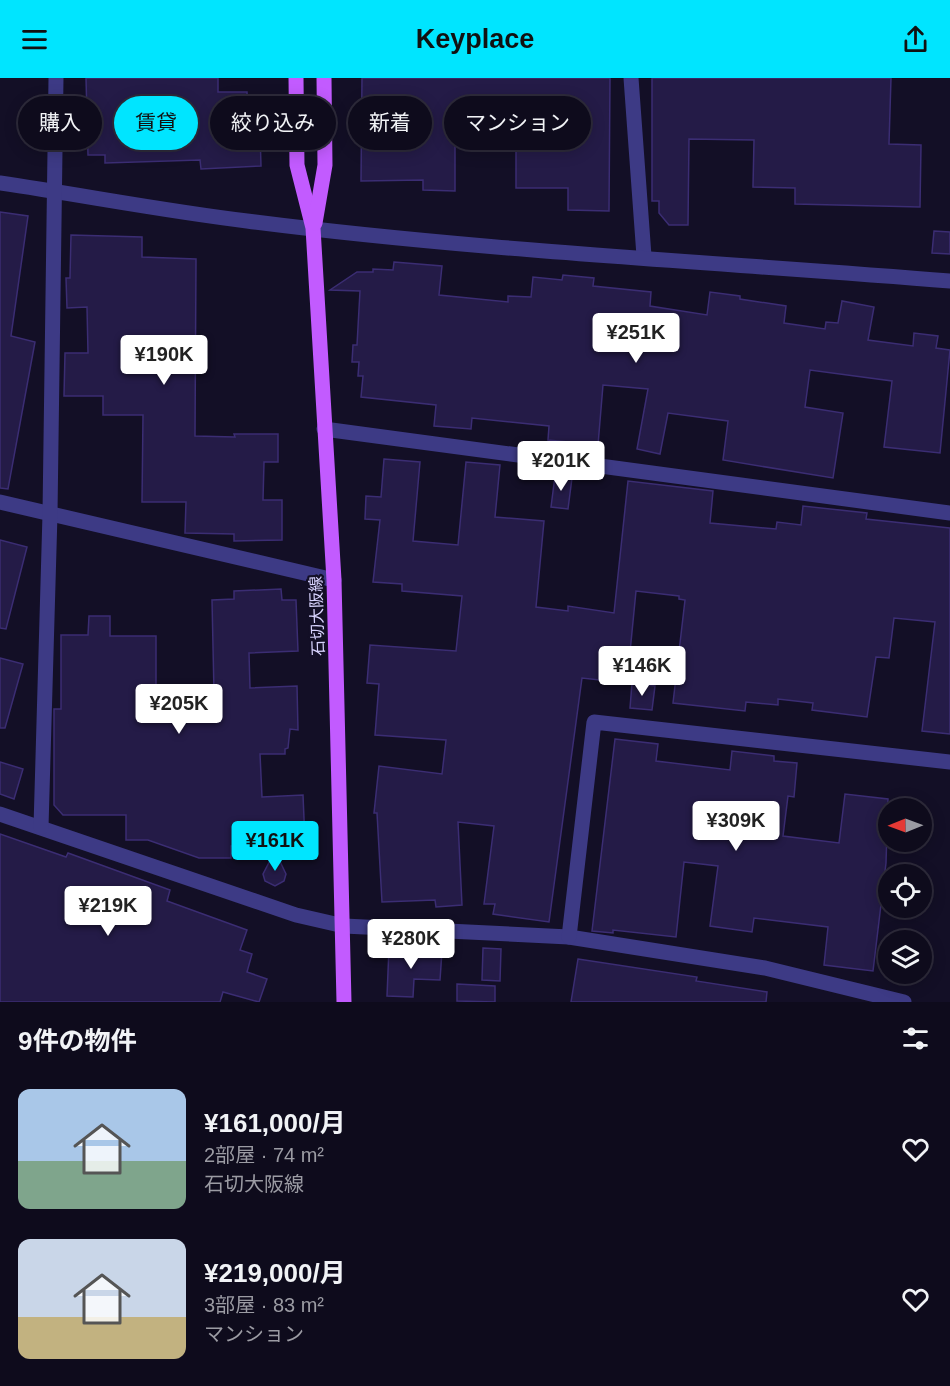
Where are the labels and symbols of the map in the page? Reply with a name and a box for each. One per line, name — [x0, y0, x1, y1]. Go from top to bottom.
pin: ¥251K — [594, 313, 678, 364]
pin: ¥190K — [122, 335, 206, 386]
pin: ¥201K — [519, 441, 603, 492]
street label: 石切大阪線 — [307, 576, 327, 656]
pin: ¥146K — [600, 646, 684, 697]
pin: ¥205K — [137, 684, 221, 735]
north arrow — [878, 798, 932, 852]
pin: ¥309K — [694, 801, 778, 852]
pin: ¥161K — [233, 821, 317, 872]
pin: ¥219K — [66, 886, 150, 937]
pin: ¥280K — [369, 919, 453, 970]

